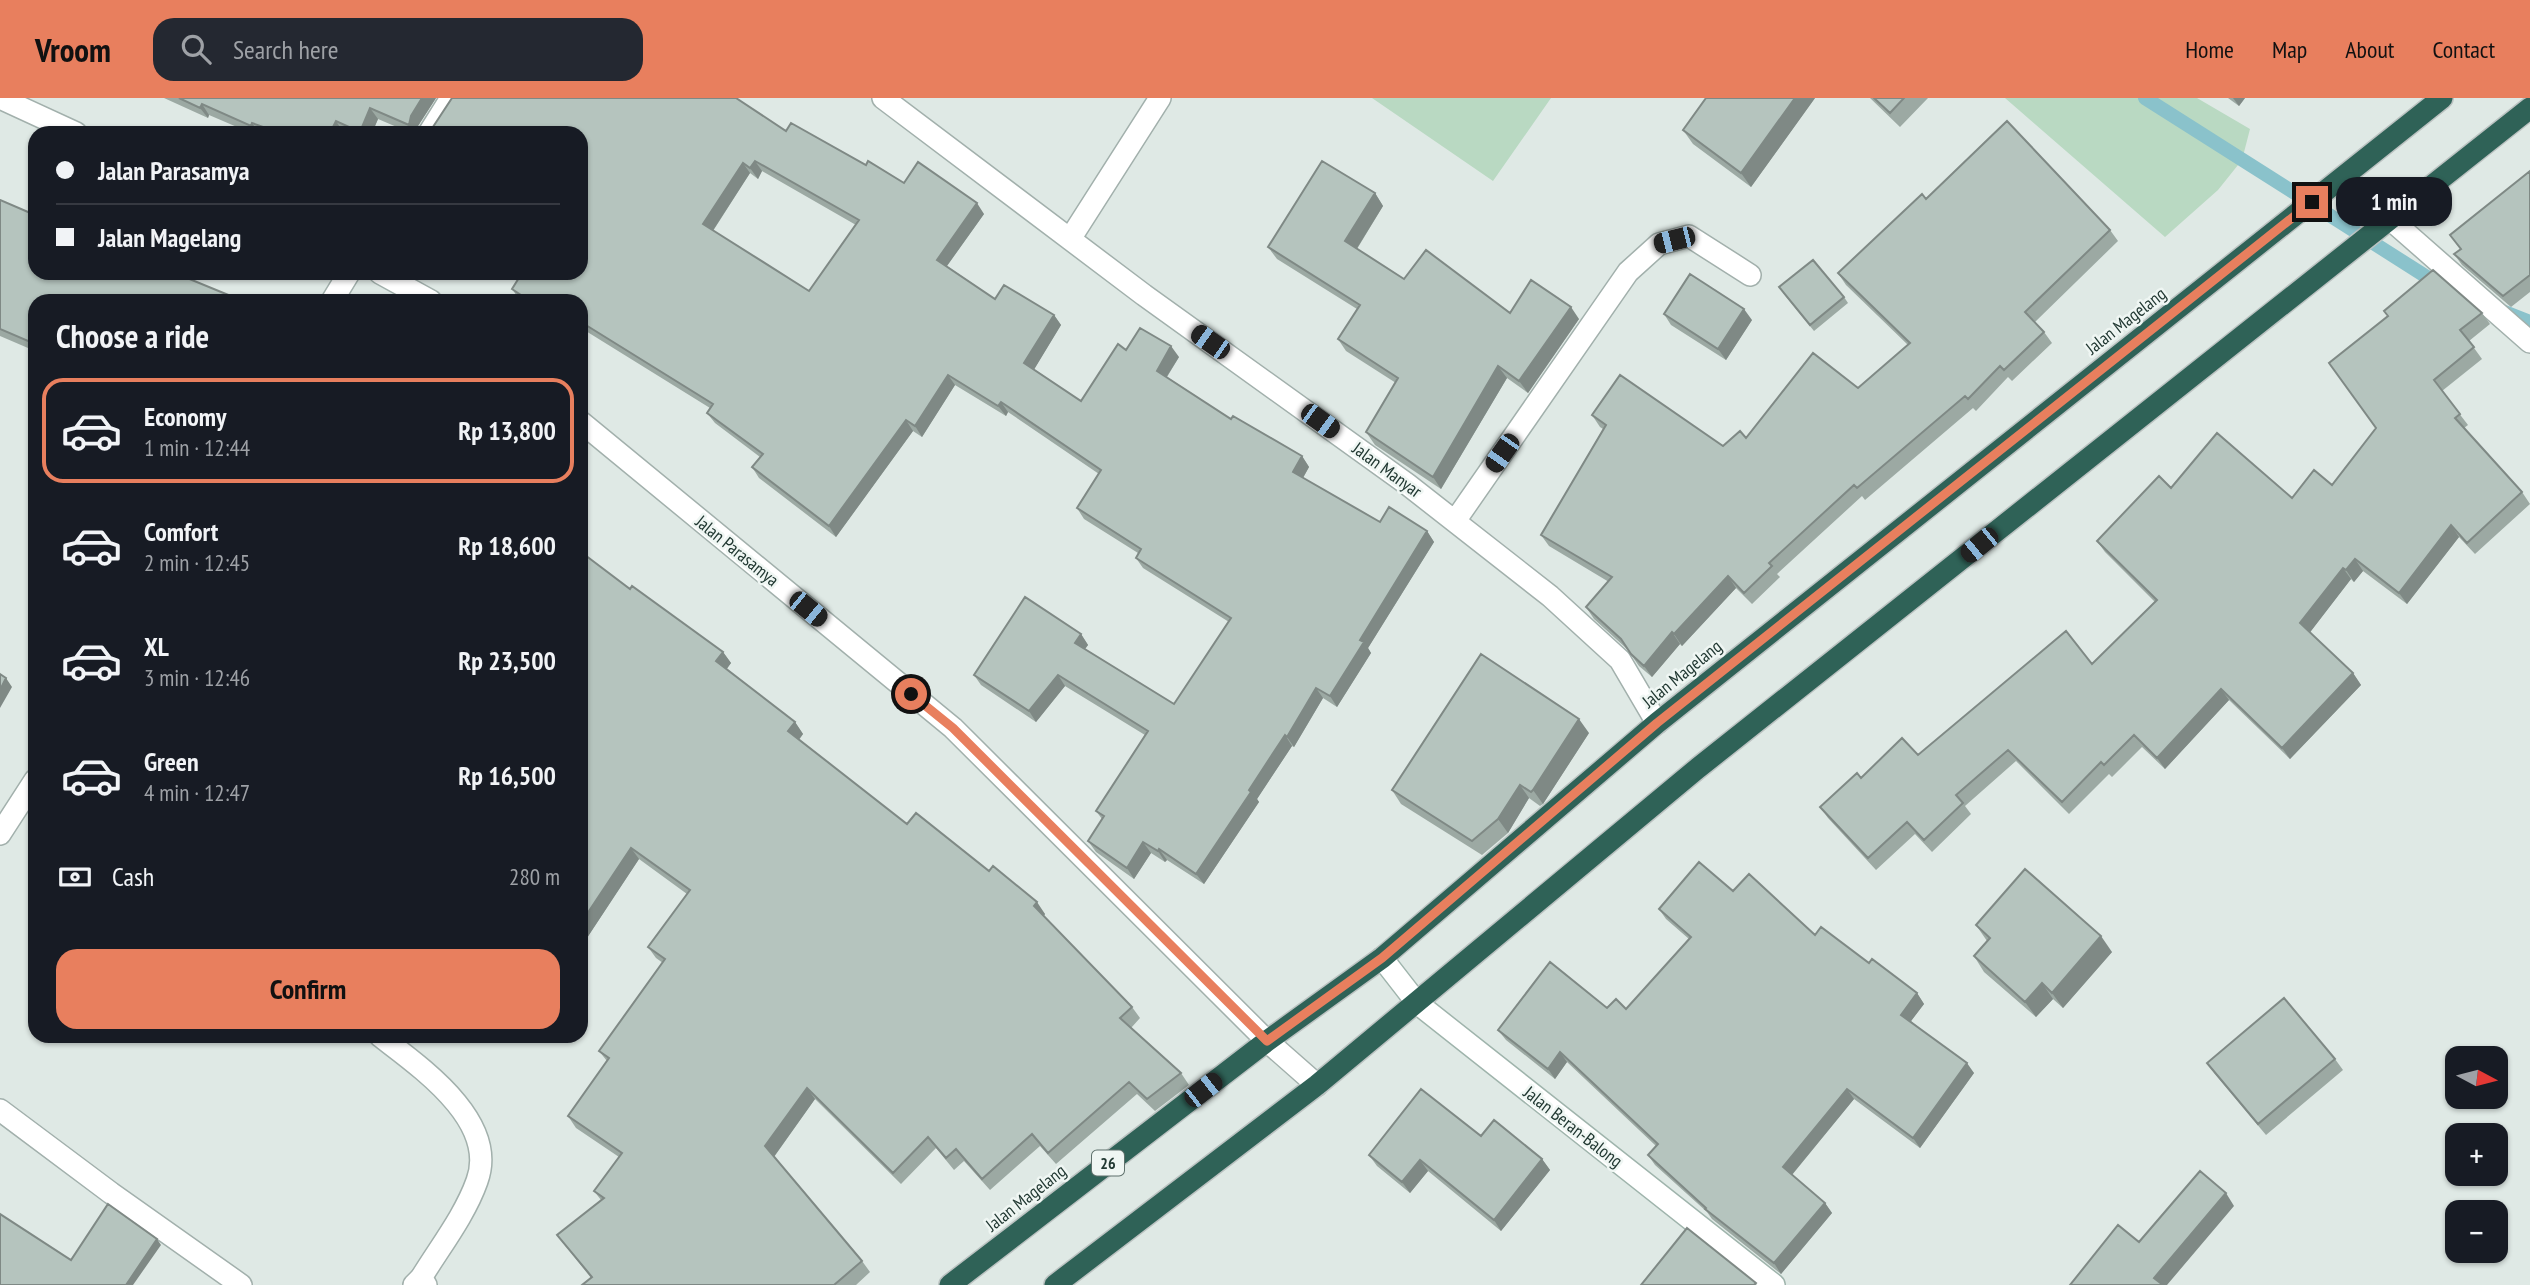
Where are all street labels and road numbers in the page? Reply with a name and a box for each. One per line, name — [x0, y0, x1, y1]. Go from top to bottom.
street label: Jalan Magelang — [2080, 282, 2170, 360]
street label: Jalan Manyar — [1347, 436, 1427, 502]
street label: Jalan Parasamya — [690, 509, 784, 591]
street label: Jalan Magelang — [1637, 635, 1726, 713]
street label: Jalan Beran-Balong — [1518, 1080, 1627, 1172]
road number: 26 — [1092, 1150, 1124, 1176]
street label: Jalan Magelang — [980, 1159, 1070, 1237]

